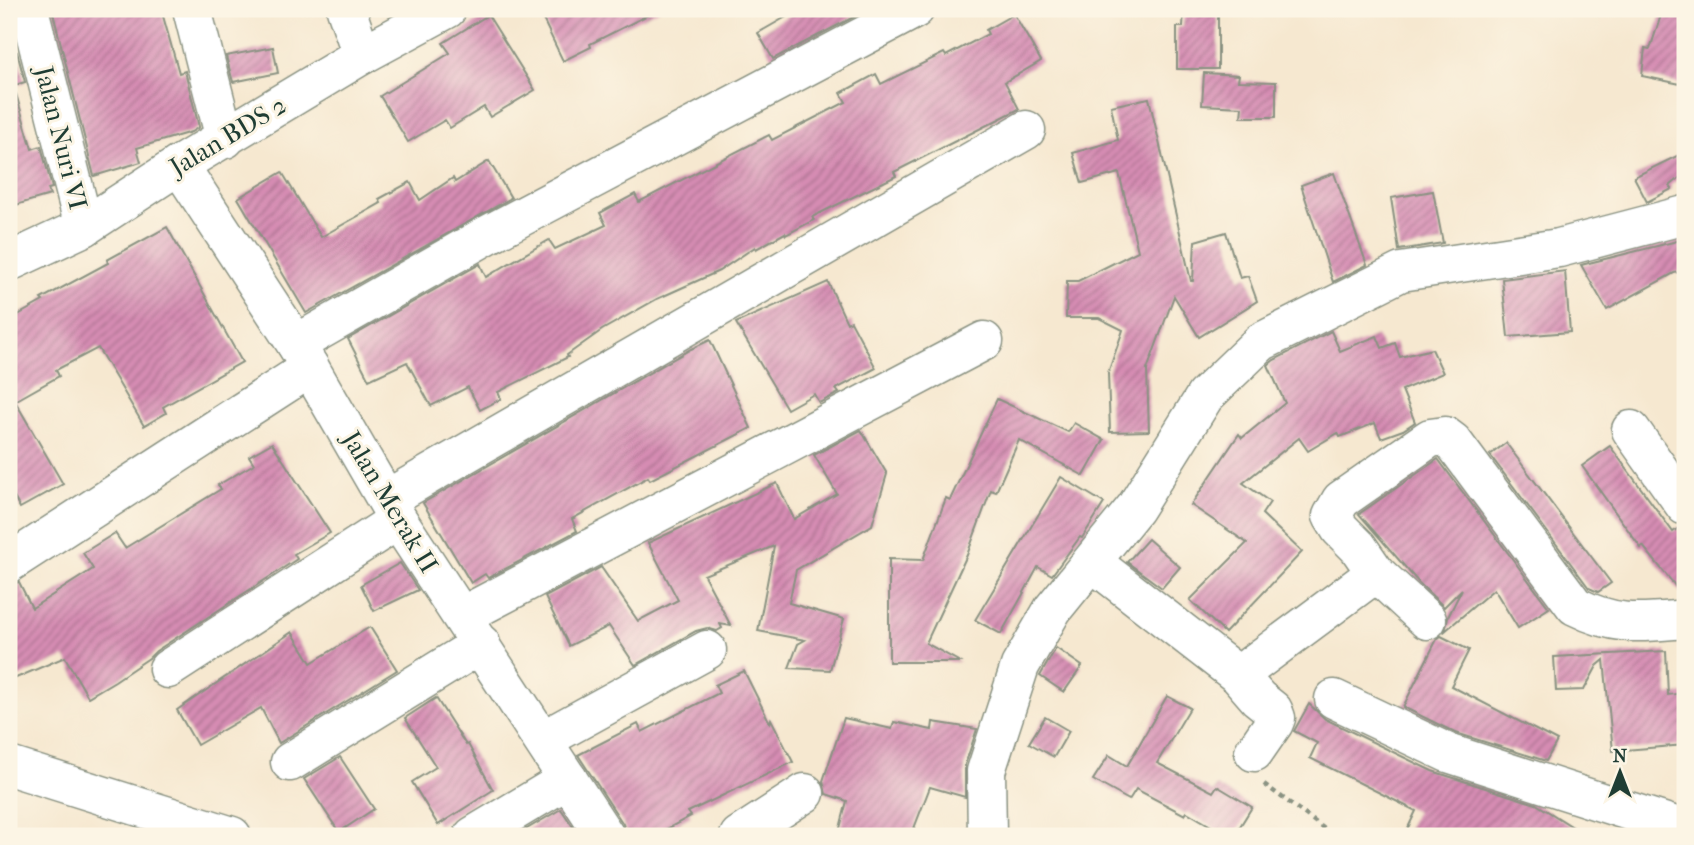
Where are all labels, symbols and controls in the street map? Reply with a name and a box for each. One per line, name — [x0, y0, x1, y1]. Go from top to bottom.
street label: Jalan Nuri VI — [28, 61, 94, 213]
street label: Jalan BDS 2 — [163, 89, 292, 184]
street label: Jalan Merak II — [335, 424, 444, 578]
north arrow — [1586, 736, 1656, 806]
text: N — [1613, 745, 1628, 767]

